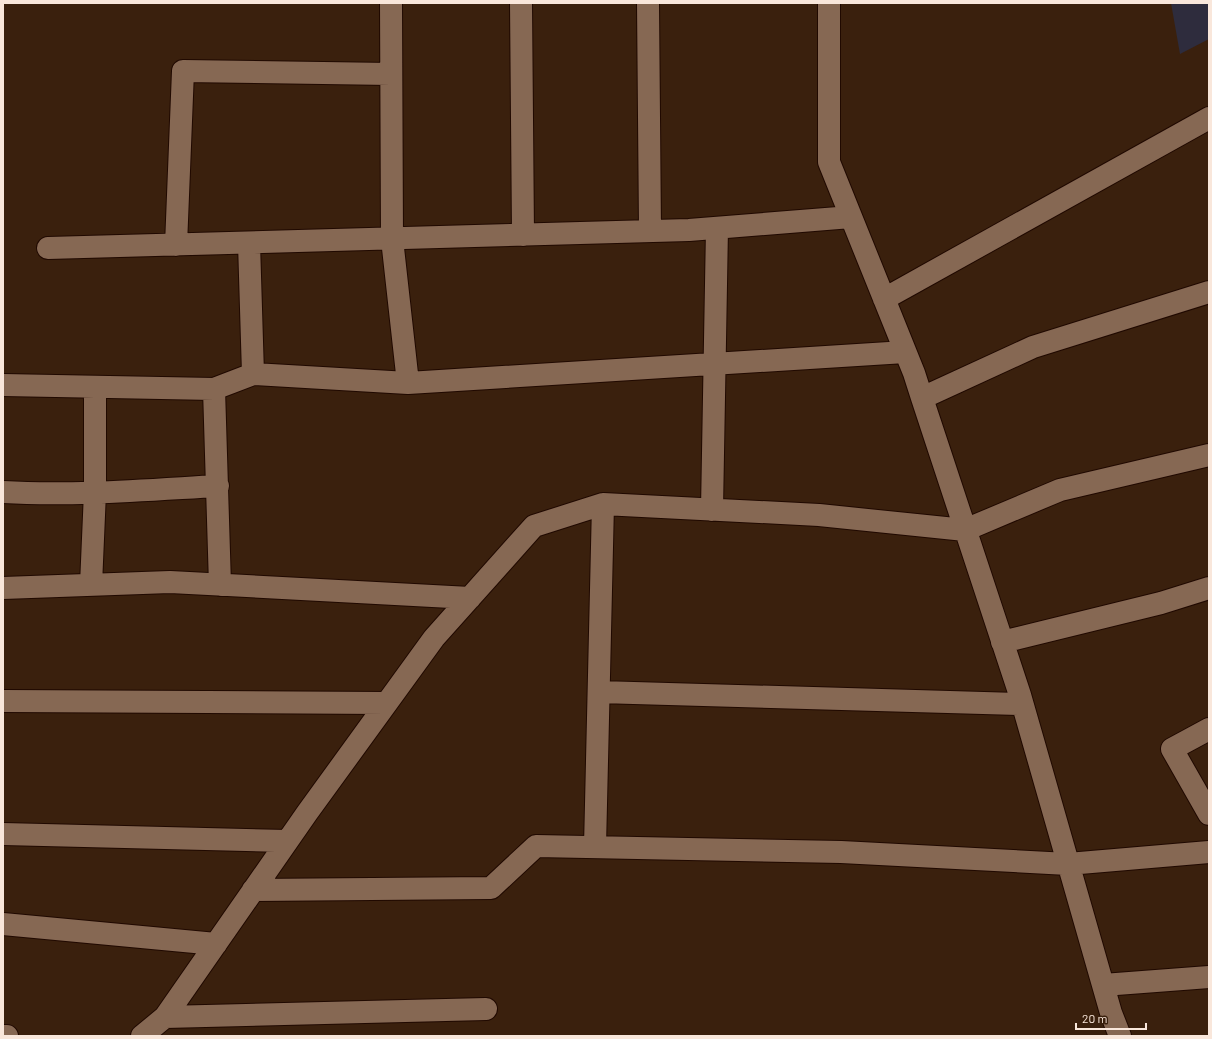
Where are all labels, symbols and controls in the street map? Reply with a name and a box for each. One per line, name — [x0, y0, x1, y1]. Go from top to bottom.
scale bar — [1076, 1005, 1146, 1031]
text: 20 m — [1082, 1011, 1108, 1025]

